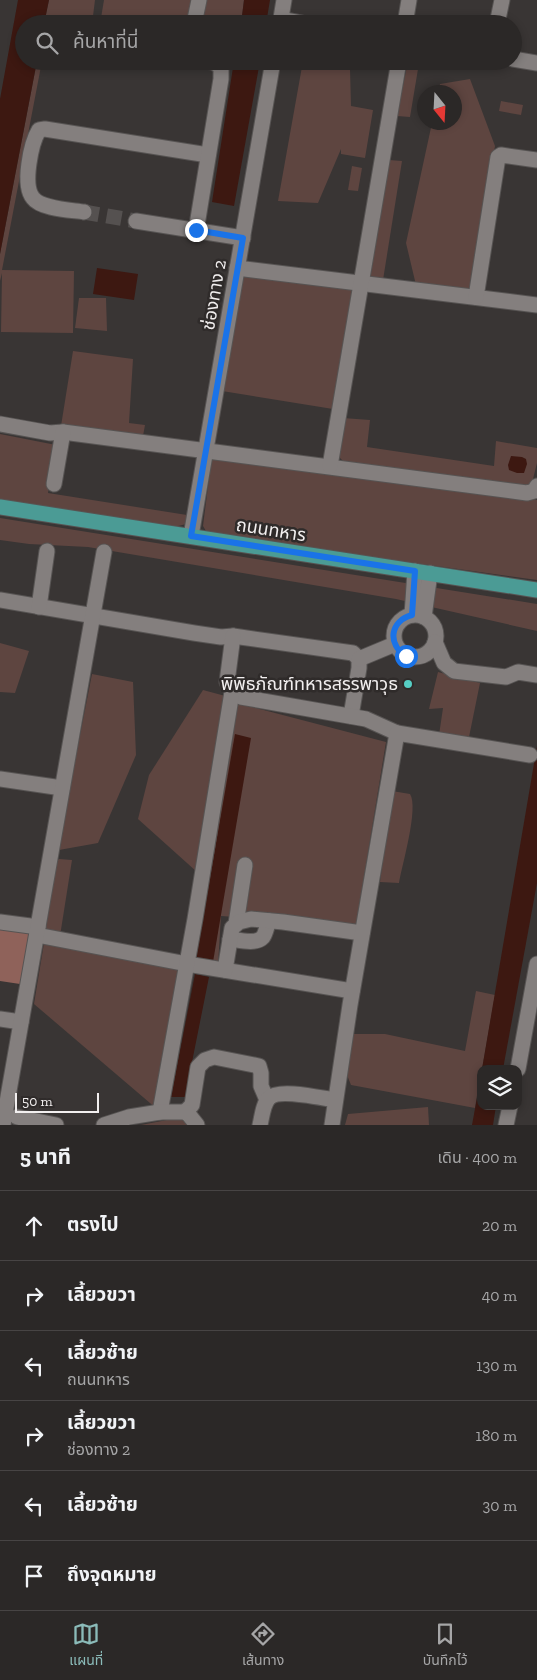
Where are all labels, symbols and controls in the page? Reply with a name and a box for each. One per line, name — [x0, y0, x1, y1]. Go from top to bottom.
search box — [15, 15, 522, 70]
icon: search — [33, 29, 61, 57]
text: ค้นหาที่นี่ — [73, 30, 138, 53]
north arrow — [417, 85, 462, 130]
route end — [185, 219, 208, 242]
street label: ช่องทาง 2 — [197, 258, 231, 332]
street label: ถนนทหาร — [234, 514, 308, 546]
route start — [395, 645, 418, 668]
place label: พิพิธภัณฑ์ทหารสรรพาวุธ — [221, 673, 398, 695]
marker: พิพิธภัณฑ์ทหารสรรพาวุธ — [402, 678, 414, 690]
map controls — [477, 1065, 522, 1110]
button: layers — [477, 1065, 522, 1110]
scale bar — [15, 1090, 99, 1113]
text: 50 m — [22, 1093, 53, 1110]
text: 5 นาที — [20, 1144, 71, 1169]
text: เดิน · 400 m — [438, 1148, 517, 1167]
icon: ahead — [20, 1212, 48, 1240]
text: ตรงไป — [67, 1213, 119, 1236]
text: 20 m — [482, 1216, 517, 1235]
icon: right — [20, 1282, 48, 1310]
text: เลี้ยวขวา — [67, 1283, 136, 1306]
text: 40 m — [482, 1286, 517, 1305]
text: เลี้ยวซ้าย — [67, 1341, 138, 1364]
icon: left — [20, 1352, 48, 1380]
text: 130 m — [476, 1356, 517, 1375]
text: ถนนทหาร — [67, 1370, 130, 1389]
text: เลี้ยวขวา — [67, 1411, 136, 1434]
icon: right — [20, 1422, 48, 1450]
text: 180 m — [476, 1426, 517, 1445]
text: ช่องทาง 2 — [67, 1440, 130, 1459]
icon: left — [20, 1492, 48, 1520]
text: เลี้ยวซ้าย — [67, 1493, 138, 1516]
text: 30 m — [483, 1496, 517, 1515]
icon: arrive — [20, 1562, 48, 1590]
text: ถึงจุดหมาย — [67, 1563, 157, 1586]
tab: แผนที่ — [69, 1620, 103, 1671]
tab: เส้นทาง — [242, 1620, 284, 1671]
tab: บันทึกไว้ — [423, 1620, 468, 1671]

